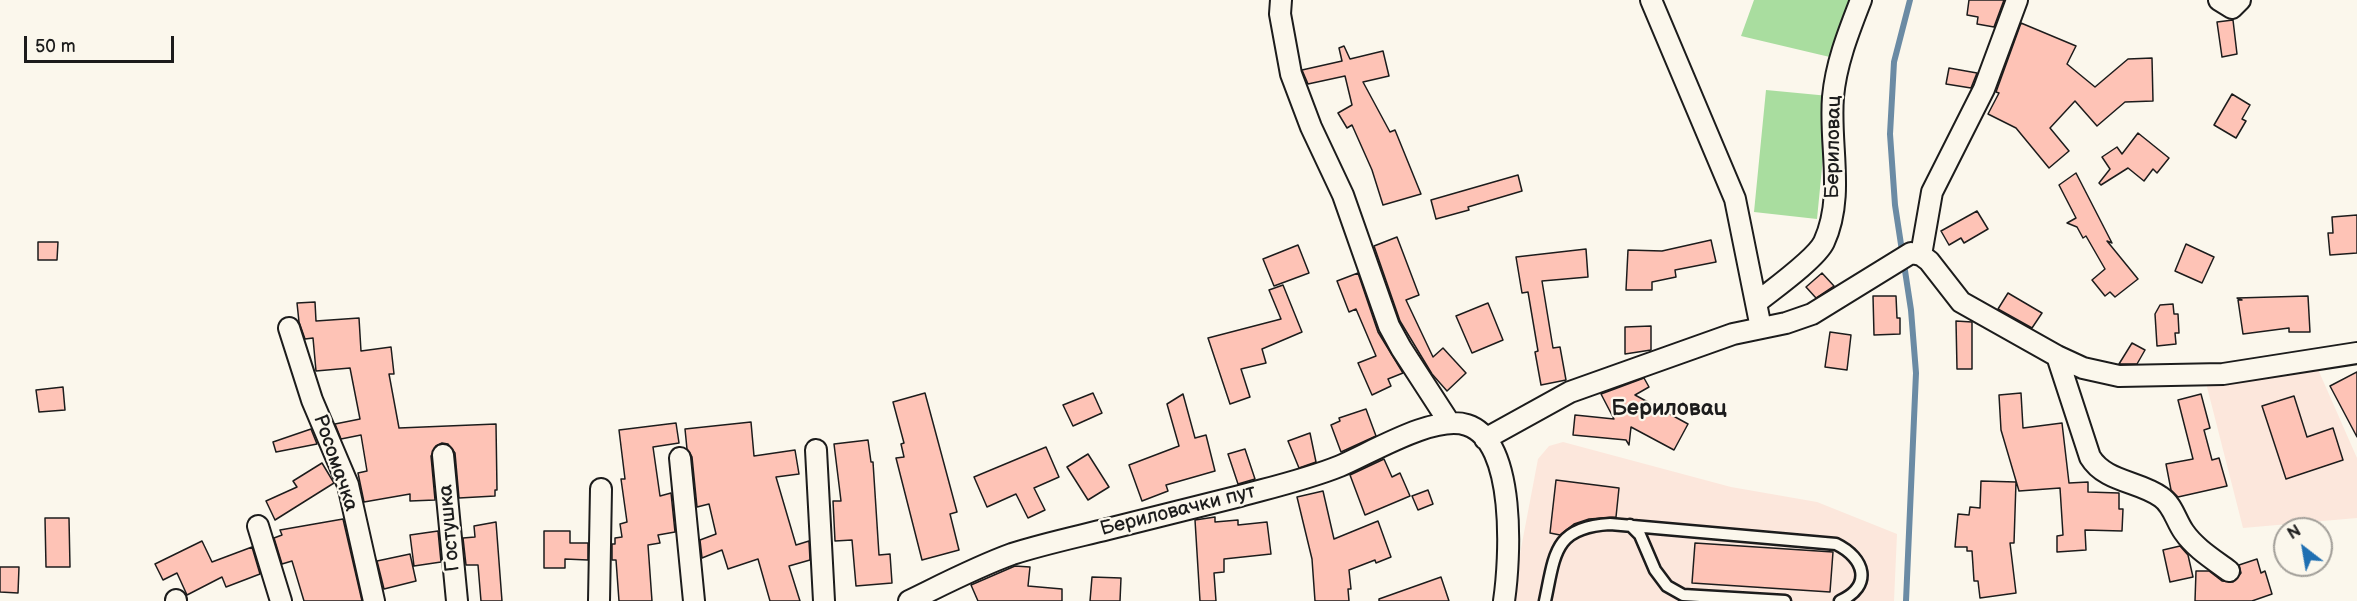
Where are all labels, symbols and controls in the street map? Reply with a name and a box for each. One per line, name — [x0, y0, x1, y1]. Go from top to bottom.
scale bar — [27, 24, 177, 62]
text: 50 m — [35, 36, 76, 57]
street label: Бериловац — [1821, 95, 1847, 199]
district label: Бериловац — [1611, 396, 1727, 422]
street label: Росомачка — [307, 411, 363, 515]
street label: Бериловачки пут — [1098, 480, 1258, 542]
street label: Гостушка — [434, 483, 466, 573]
north arrow — [2273, 517, 2333, 577]
text: N — [2284, 522, 2305, 544]

